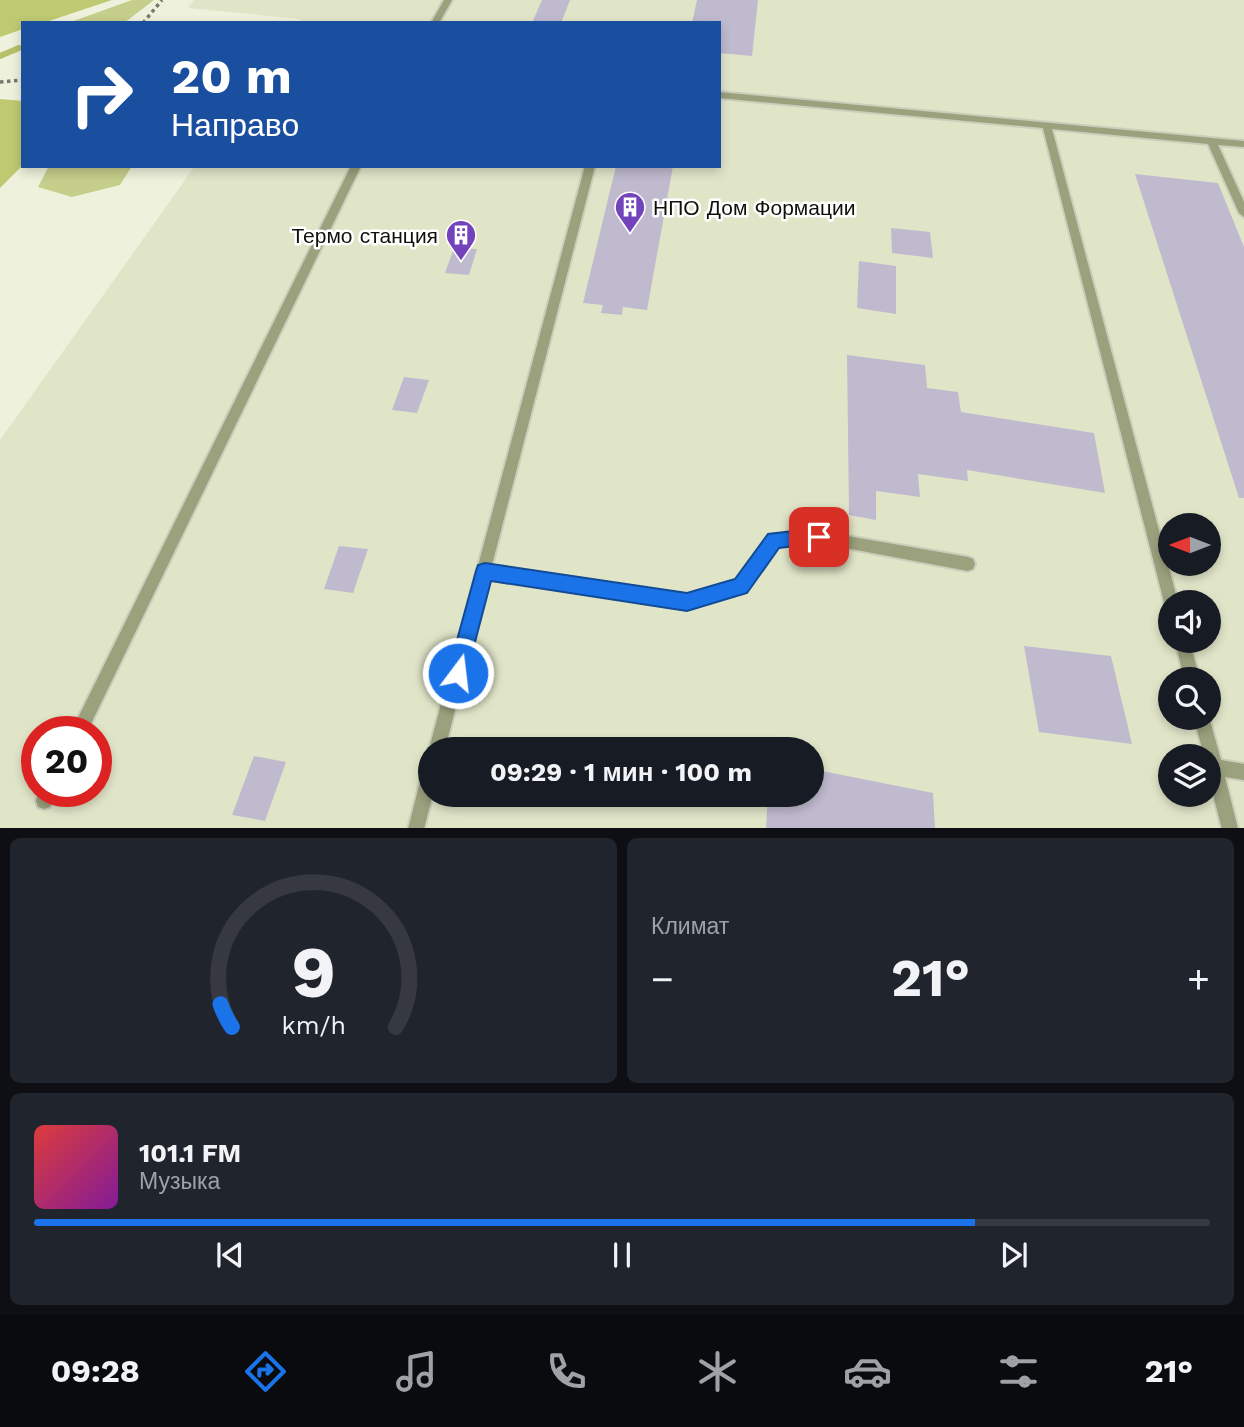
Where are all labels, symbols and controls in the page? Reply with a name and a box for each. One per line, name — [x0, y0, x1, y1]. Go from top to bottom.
text: 20 m — [171, 47, 292, 105]
icon: right — [56, 49, 147, 140]
text: Направо — [171, 106, 299, 144]
building icon: НПО Дом Формации — [613, 190, 647, 234]
place label: НПО Дом Формации — [653, 195, 855, 220]
building icon: Термо станция — [444, 218, 478, 262]
place label: Термо станция — [291, 223, 438, 248]
pin — [789, 507, 849, 567]
north arrow — [1158, 513, 1222, 576]
map controls — [1158, 513, 1221, 807]
icon: arrive — [800, 518, 838, 556]
button: sound — [1158, 590, 1221, 653]
position arrow — [421, 636, 495, 710]
button: search — [1158, 667, 1221, 730]
speed limit sign: 20 — [21, 716, 112, 807]
button: layers — [1158, 744, 1221, 807]
text: 09:29 · 1 мин · 100 m — [490, 757, 752, 787]
text: Климат — [651, 913, 729, 940]
text: 9 — [291, 929, 336, 1015]
text: 21° — [891, 948, 970, 1009]
text: − — [651, 957, 674, 1001]
text: + — [1187, 957, 1210, 1001]
text: km/h — [281, 1010, 346, 1039]
text: 101.1 FM — [139, 1138, 241, 1168]
text: Музыка — [139, 1168, 220, 1195]
icon: previous — [211, 1236, 249, 1274]
icon: pause — [603, 1236, 641, 1274]
icon: next — [995, 1236, 1033, 1274]
icon: directions — [241, 1347, 290, 1396]
icon: music — [392, 1347, 441, 1396]
icon: phone — [542, 1347, 591, 1396]
icon: climate — [693, 1347, 742, 1396]
icon: car — [843, 1347, 892, 1396]
icon: filters — [994, 1347, 1043, 1396]
text: 09:28 — [51, 1352, 140, 1390]
text: 21° — [1144, 1352, 1193, 1390]

